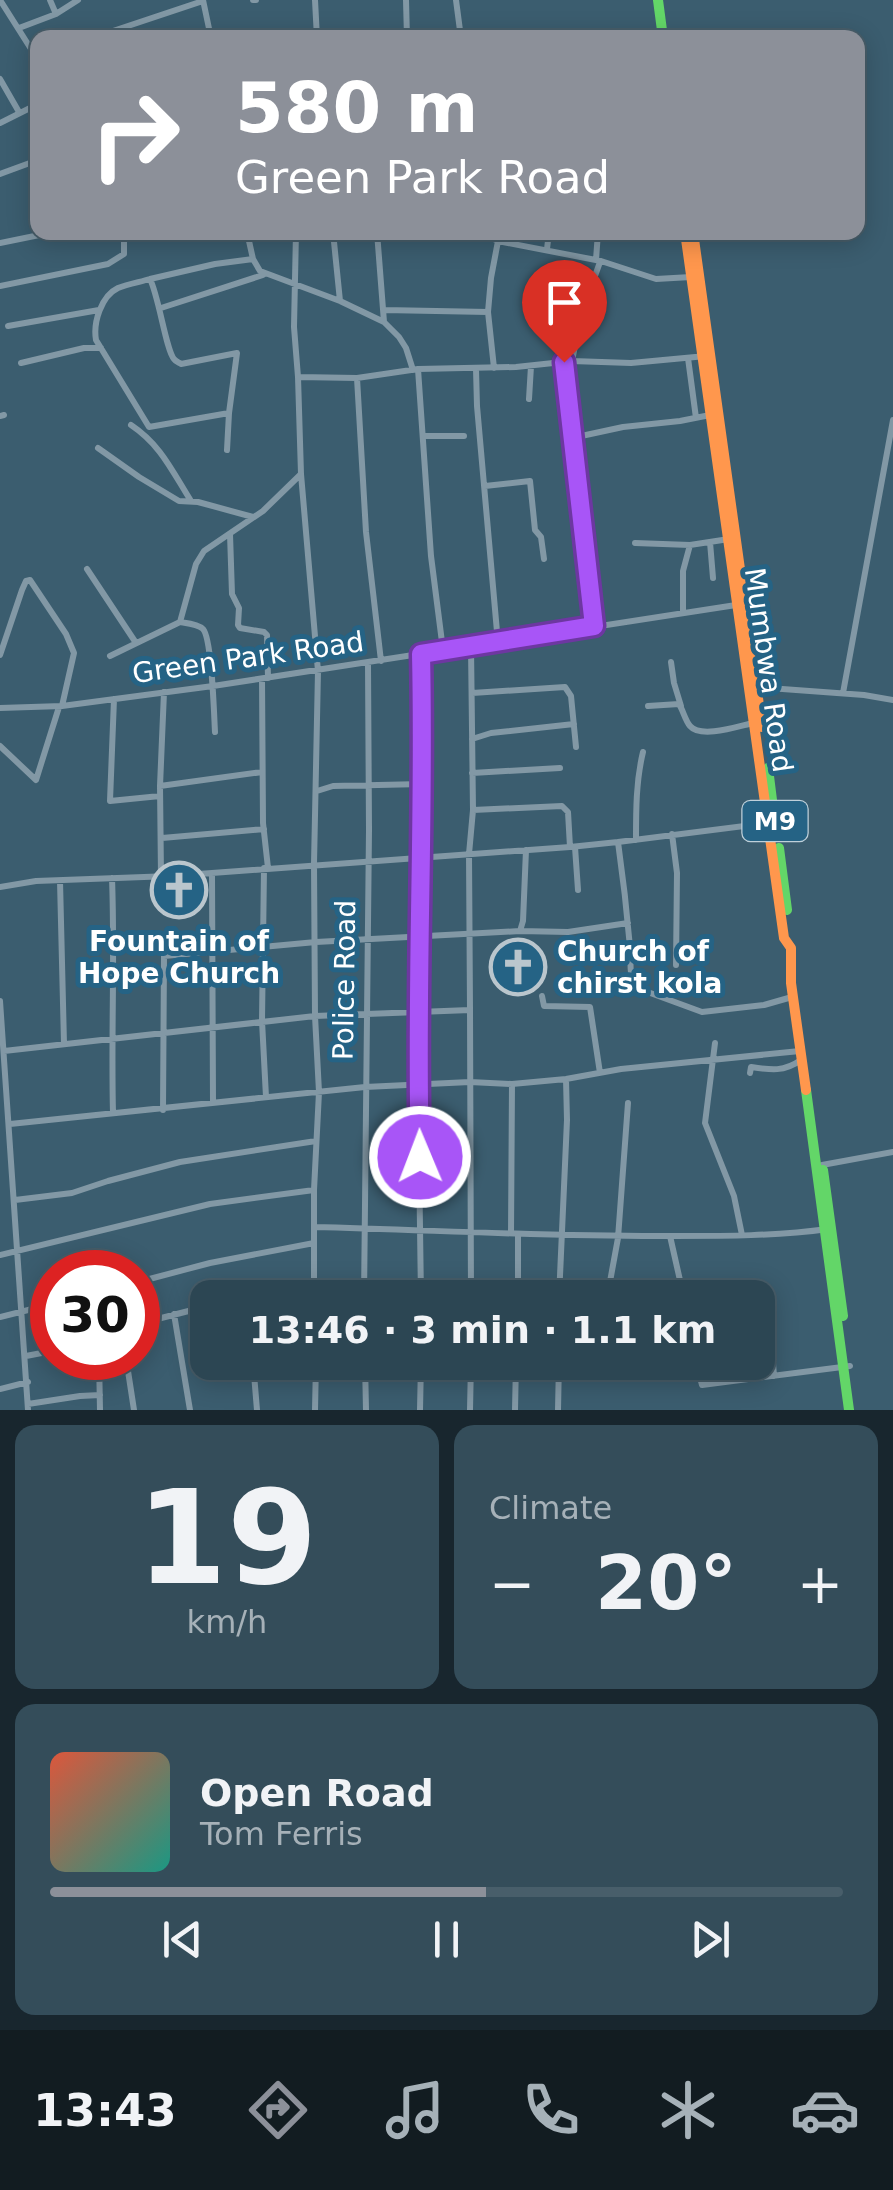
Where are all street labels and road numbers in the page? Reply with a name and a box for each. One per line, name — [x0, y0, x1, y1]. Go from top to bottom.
street label: Mumbwa Road — [738, 566, 799, 774]
street label: Green Park Road — [130, 625, 366, 690]
road number: M9 — [742, 801, 808, 841]
street label: Police Road — [327, 900, 362, 1060]

